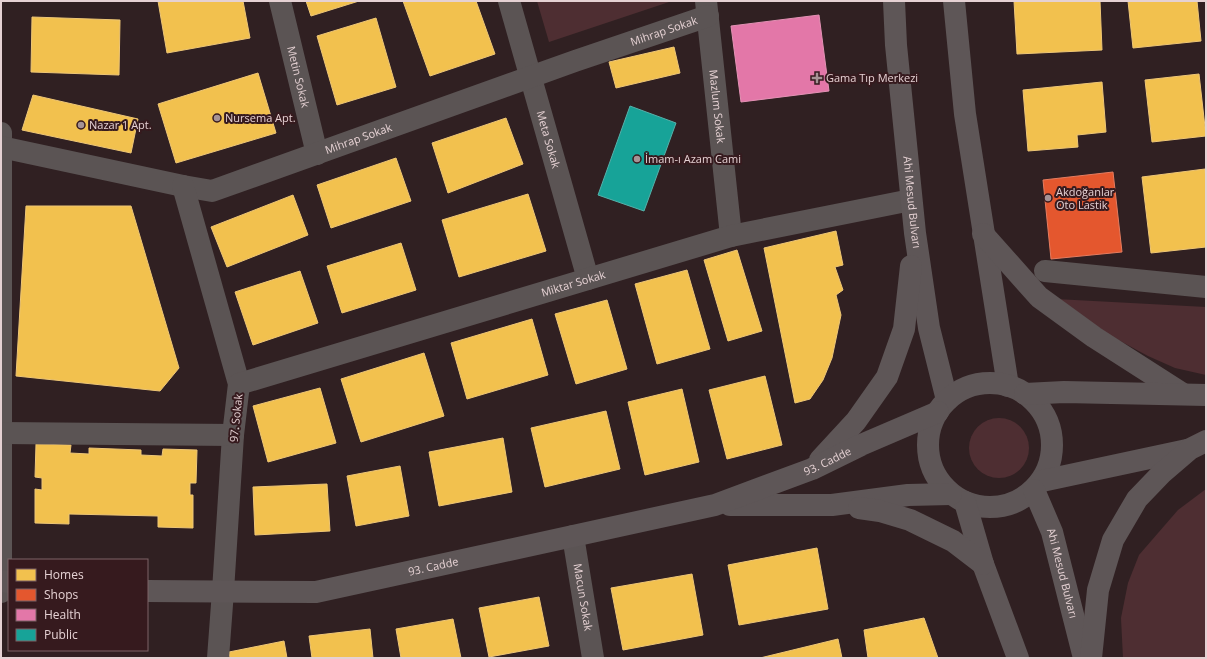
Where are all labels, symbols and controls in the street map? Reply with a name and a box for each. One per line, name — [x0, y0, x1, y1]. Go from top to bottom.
street label: Mihrap Sokak — [628, 12, 700, 49]
street label: Metin Sokak — [284, 44, 314, 109]
street label: Mazlum Sokak — [706, 69, 729, 144]
place label: Gama Tıp Merkezi — [826, 70, 918, 85]
marker: Gama Tıp Merkezi — [811, 72, 823, 84]
street label: Meta Sokak — [534, 109, 564, 170]
place label: Nursema Apt. — [225, 110, 296, 125]
marker: Nursema Apt. — [212, 113, 222, 123]
place label: Nazar 1 Apt. — [89, 117, 152, 132]
street label: Mihrap Sokak — [323, 119, 394, 157]
marker: Nazar 1 Apt. — [76, 120, 86, 130]
place label: İmam-ı Azam Cami — [645, 151, 741, 166]
marker: İmam-ı Azam Cami — [632, 154, 642, 164]
street label: Ahi Mesud Bulvarı — [900, 155, 925, 249]
place label: Akdoğanlar Oto Lastik — [1056, 184, 1115, 212]
marker: Akdoğanlar Oto Lastik — [1043, 193, 1053, 203]
street label: Miktar Sokak — [539, 266, 607, 300]
street label: 97. Sokak — [226, 393, 246, 443]
street label: 93. Cadde — [801, 443, 853, 478]
street label: Ahi Mesud Bulvarı — [1044, 525, 1082, 620]
street label: 93. Cadde — [407, 553, 460, 579]
legend — [8, 559, 148, 651]
street label: Macun Sokak — [571, 562, 596, 632]
text: Homes — [44, 566, 84, 583]
text: Shops — [44, 586, 79, 603]
text: Health — [44, 606, 81, 623]
text: Public — [44, 626, 78, 643]

